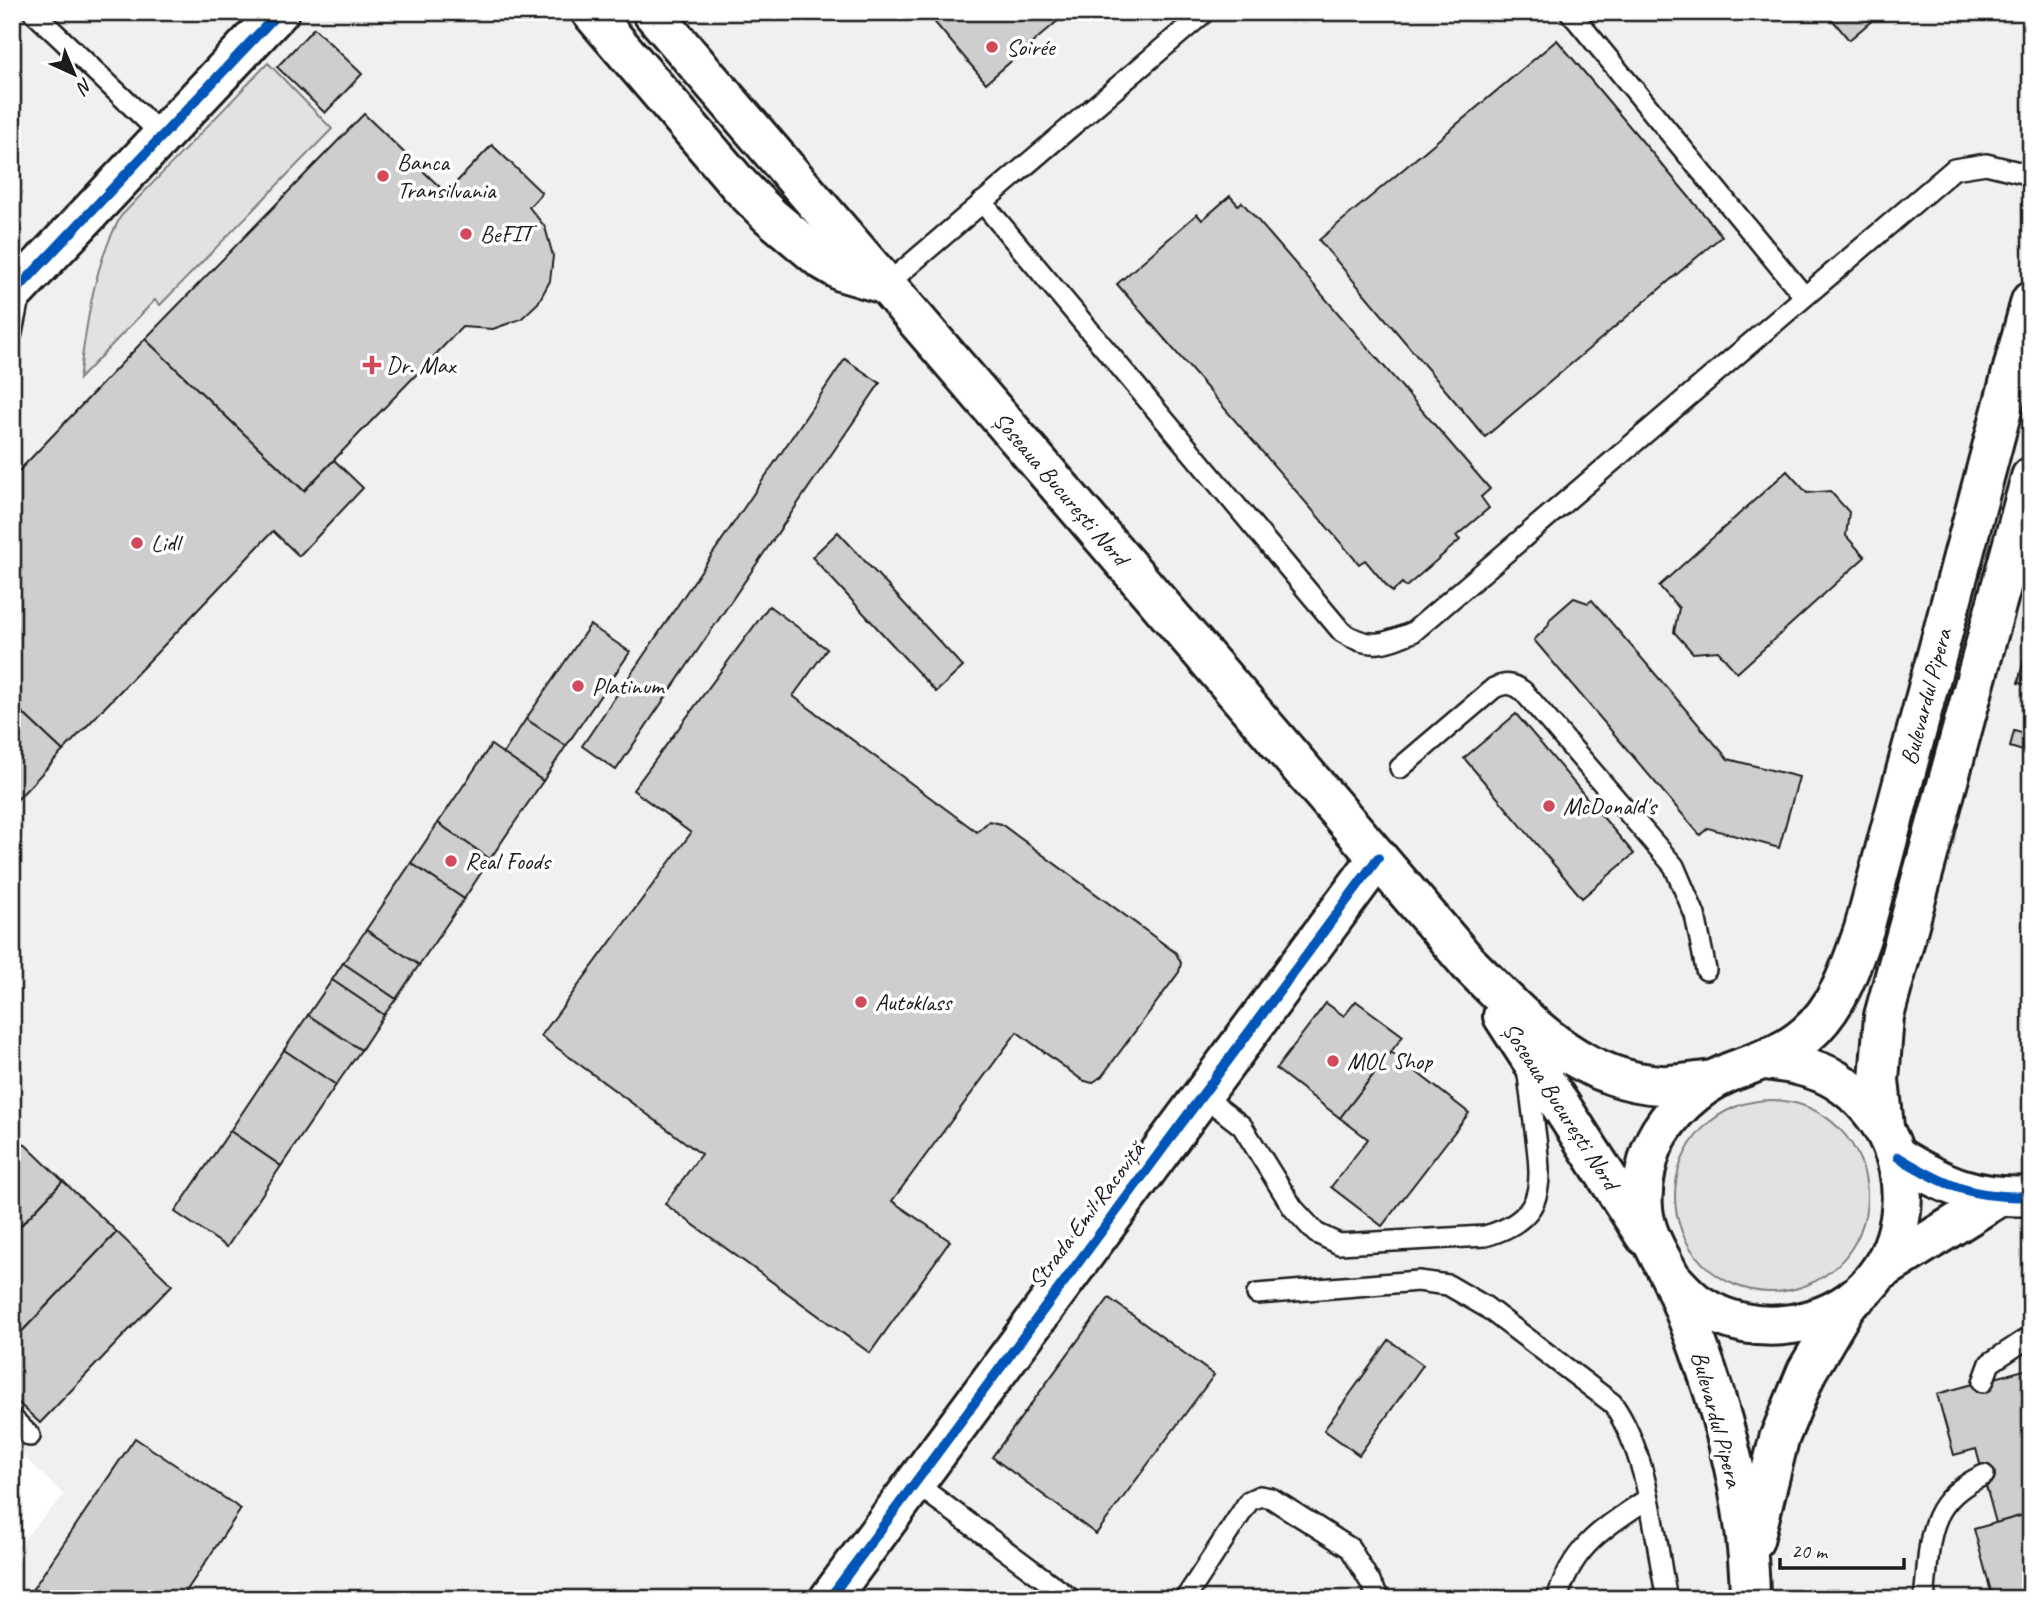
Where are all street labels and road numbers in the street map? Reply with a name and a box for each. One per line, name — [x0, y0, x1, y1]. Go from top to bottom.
street label: Șoseaua București Nord — [987, 406, 1138, 574]
street label: Bulevardul Pipera — [1893, 624, 1959, 768]
street label: Șoseaua București Nord — [1496, 1017, 1628, 1198]
street label: Strada Emil Racoviță — [1021, 1134, 1152, 1294]
street label: Bulevardul Pipera — [1684, 1348, 1750, 1492]

